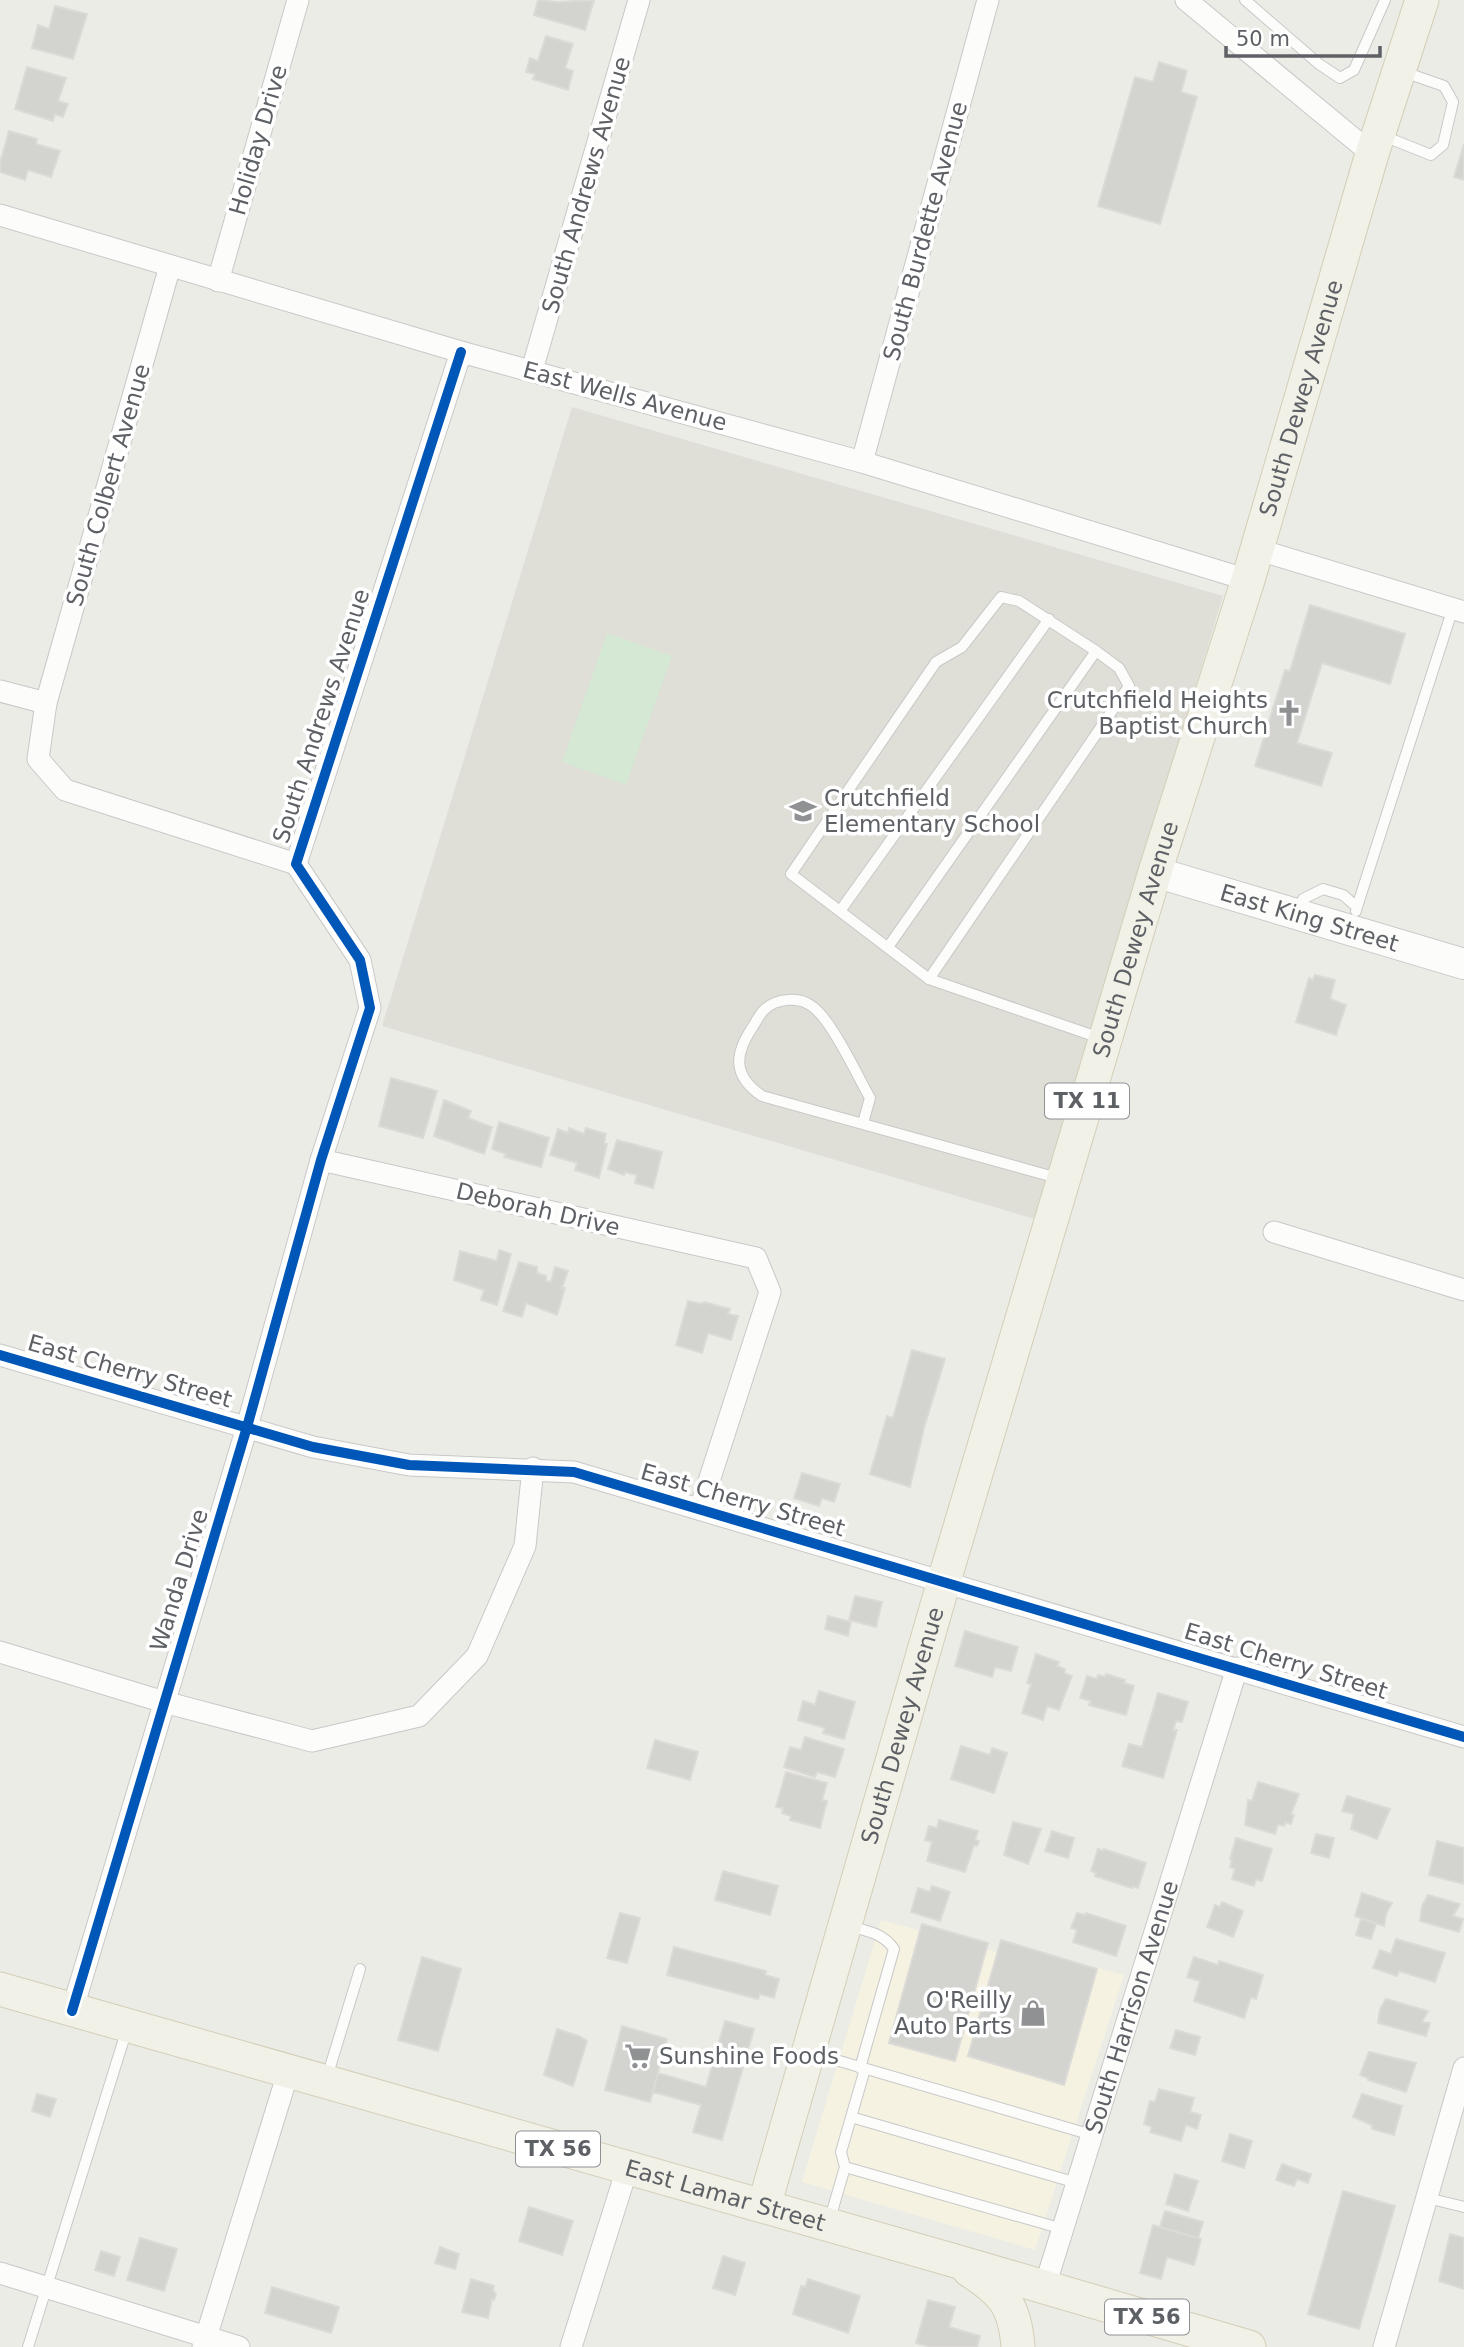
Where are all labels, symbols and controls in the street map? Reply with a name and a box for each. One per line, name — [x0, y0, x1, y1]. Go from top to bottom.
scale bar — [1226, 14, 1380, 58]
text: 50 m — [1236, 27, 1290, 51]
street label: South Andrews Avenue — [537, 54, 635, 316]
street label: Holiday Drive — [224, 62, 292, 218]
street label: South Burdette Avenue — [878, 99, 972, 363]
street label: South Dewey Avenue — [1254, 277, 1348, 520]
street label: East Wells Avenue — [520, 356, 730, 436]
street label: South Colbert Avenue — [61, 361, 155, 609]
street label: South Andrews Avenue — [268, 586, 374, 846]
place label: Crutchfield Heights Baptist Church — [1047, 687, 1268, 739]
church icon: Crutchfield Heights Baptist Church — [1274, 698, 1304, 728]
place label: Crutchfield Elementary School — [824, 785, 1040, 837]
school or university icon: Crutchfield Elementary School — [788, 796, 818, 826]
street label: South Dewey Avenue — [1088, 818, 1183, 1061]
street label: East King Street — [1217, 879, 1402, 957]
road number: TX 11 — [1045, 1084, 1129, 1118]
street label: Deborah Drive — [454, 1178, 622, 1240]
street label: East Cherry Street — [25, 1329, 235, 1413]
street label: East Cherry Street — [638, 1458, 848, 1542]
street label: Wanda Drive — [145, 1506, 213, 1654]
street label: South Dewey Avenue — [856, 1604, 949, 1847]
street label: East Cherry Street — [1181, 1618, 1391, 1704]
street label: South Harrison Avenue — [1080, 1877, 1183, 2137]
place label: O'Reilly Auto Parts — [894, 1987, 1012, 2039]
shop icon: O'Reilly Auto Parts — [1018, 1998, 1048, 2028]
supermarket icon: Sunshine Foods — [623, 2041, 653, 2071]
place label: Sunshine Foods — [659, 2043, 839, 2069]
road number: TX 56 — [516, 2132, 600, 2166]
street label: East Lamar Street — [622, 2155, 828, 2236]
road number: TX 56 — [1105, 2300, 1189, 2334]

